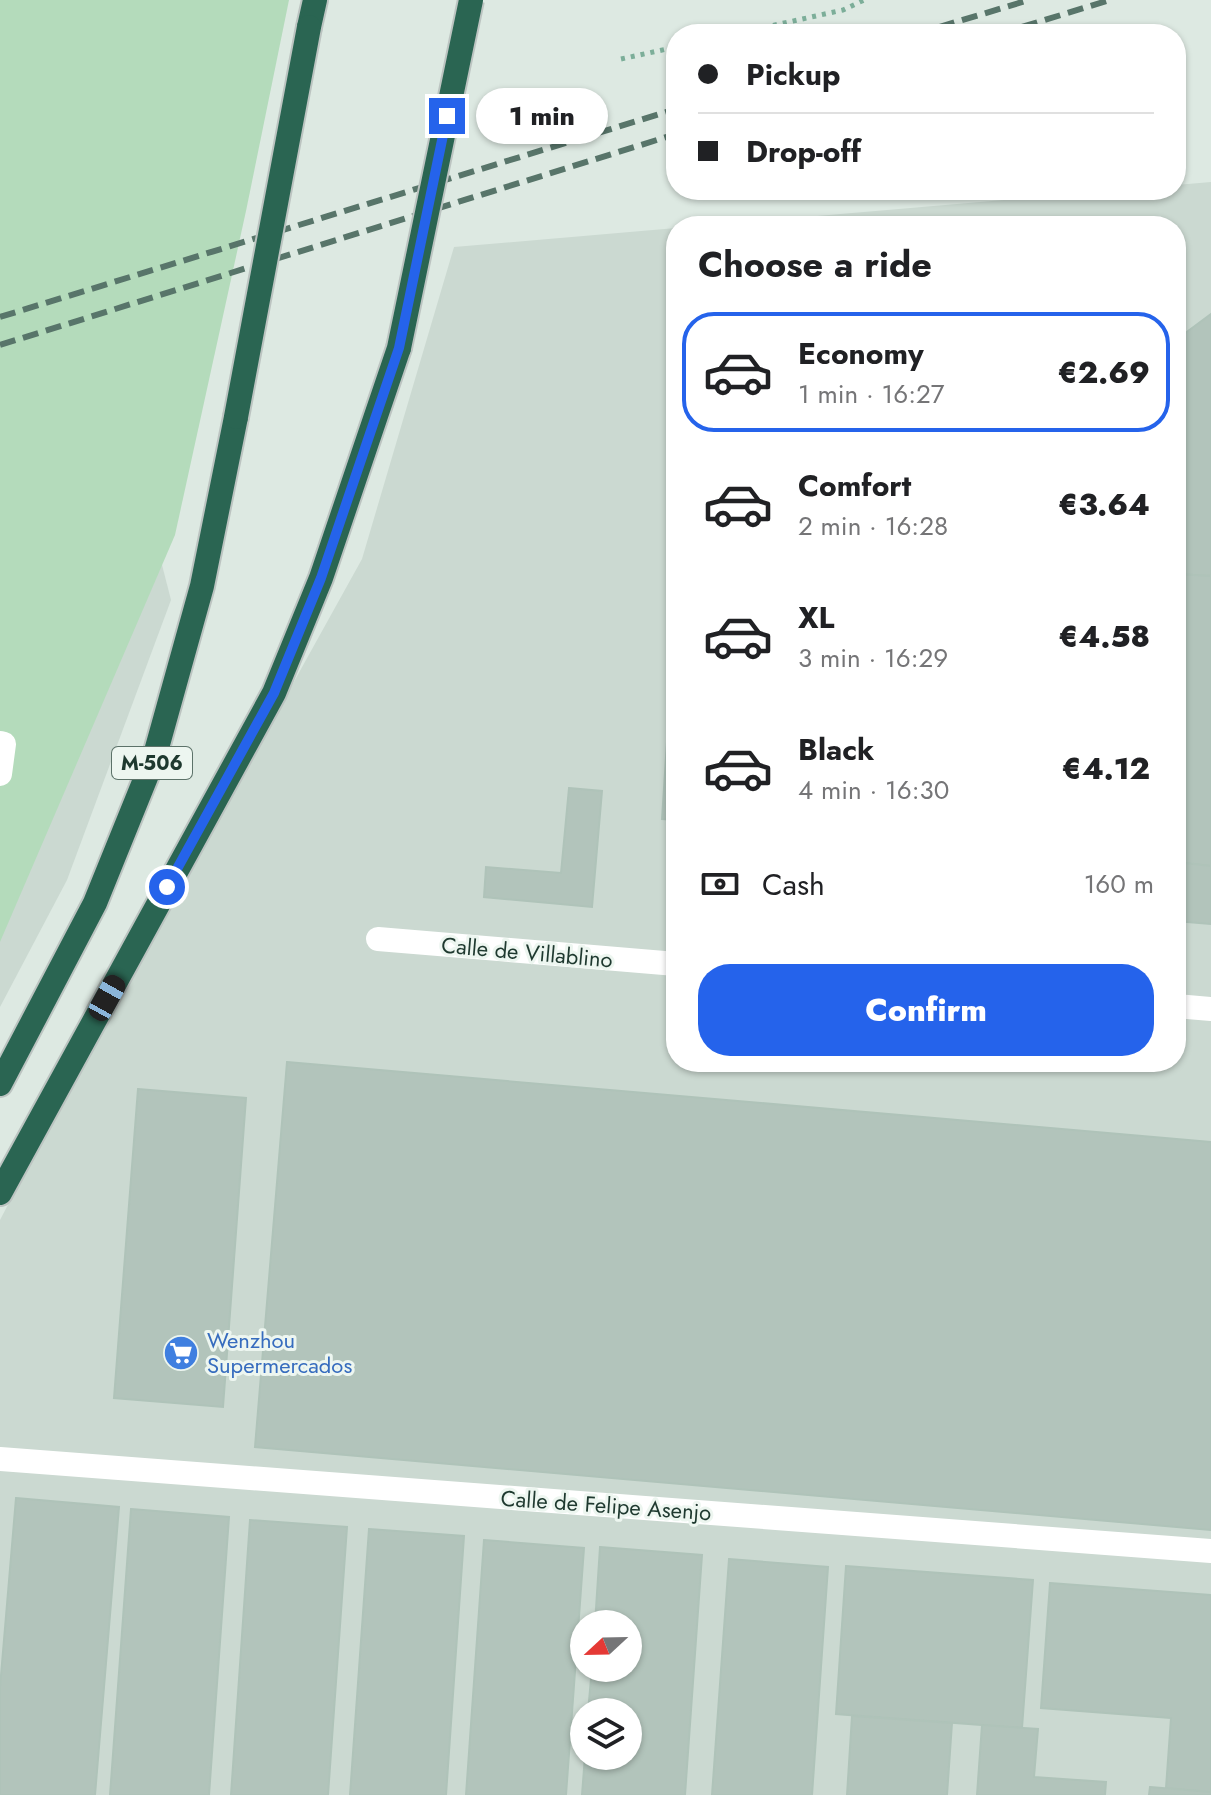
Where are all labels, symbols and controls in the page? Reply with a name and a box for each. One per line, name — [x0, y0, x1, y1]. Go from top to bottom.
text: Pickup — [746, 53, 841, 96]
callout: 1 min — [475, 88, 607, 144]
text: 1 min — [509, 97, 575, 135]
route end — [429, 98, 465, 134]
text: Drop-off — [746, 130, 861, 173]
text: Choose a ride — [698, 238, 932, 290]
text: Economy — [798, 332, 924, 375]
icon: car — [702, 336, 774, 408]
text: €2.69 — [1058, 351, 1150, 394]
text: 1 min · 16:27 — [798, 375, 945, 413]
text: Comfort — [798, 464, 911, 507]
icon: car — [702, 468, 774, 540]
text: €3.64 — [1058, 483, 1150, 526]
text: 2 min · 16:28 — [798, 507, 948, 545]
text: XL — [798, 596, 834, 639]
icon: car — [702, 600, 774, 672]
text: €4.58 — [1058, 615, 1150, 658]
text: 3 min · 16:29 — [798, 639, 948, 677]
text: Black — [798, 728, 874, 771]
icon: car — [702, 732, 774, 804]
road number: M-506 — [112, 747, 192, 779]
text: €4.12 — [1062, 747, 1150, 790]
text: 4 min · 16:30 — [798, 771, 949, 809]
icon: cash — [698, 862, 742, 906]
text: Cash — [762, 863, 825, 906]
text: 160 m — [1084, 865, 1154, 903]
route start — [149, 869, 185, 905]
street label: Calle de Villablino — [440, 929, 614, 975]
button: Confirm — [698, 964, 1154, 1056]
car — [85, 971, 129, 1025]
place label: Wenzhou Supermercados — [207, 1324, 352, 1381]
supermarket icon: Wenzhou Supermercados — [162, 1334, 200, 1372]
street label: Calle de Felipe Asenjo — [500, 1482, 712, 1528]
north arrow — [570, 1610, 642, 1682]
map controls — [570, 1610, 642, 1770]
button: layers — [570, 1698, 642, 1770]

